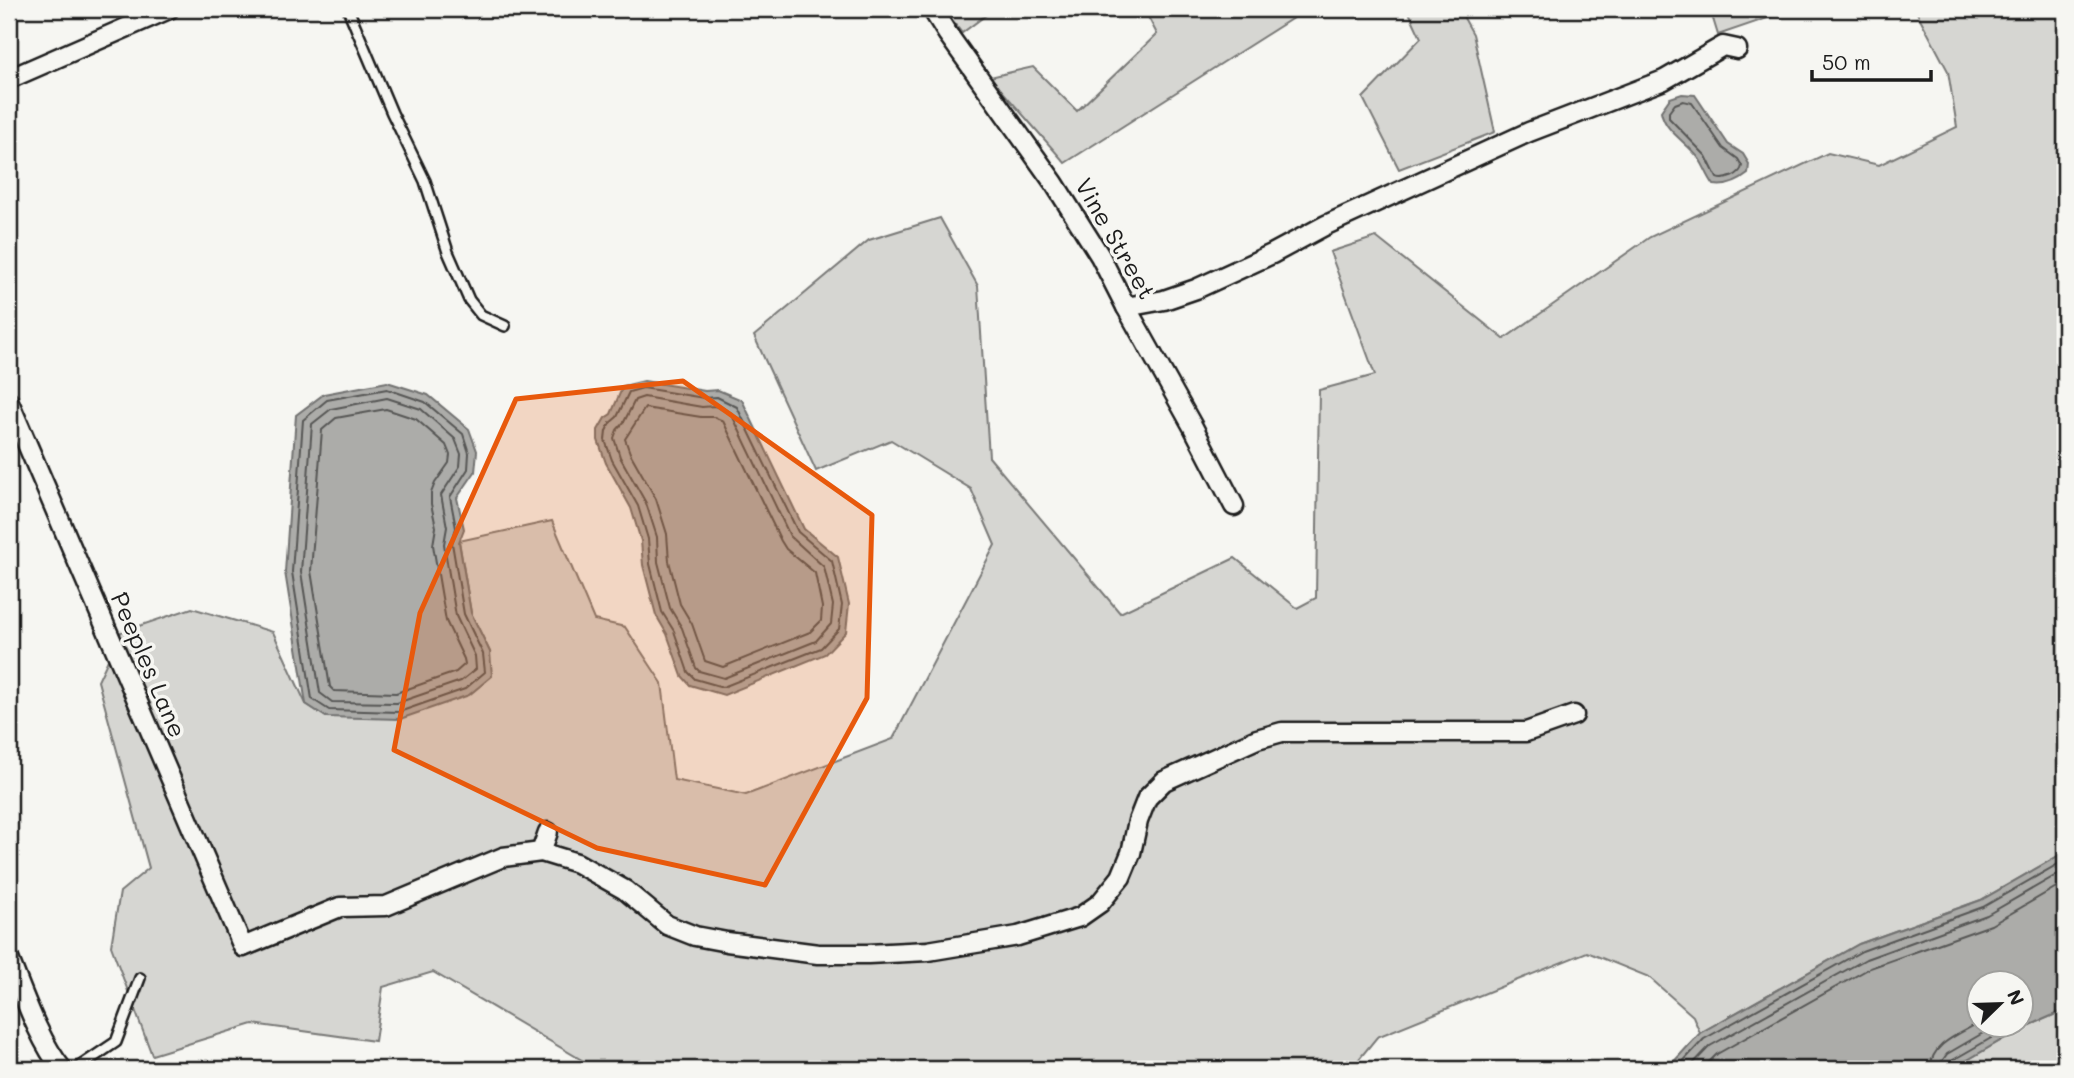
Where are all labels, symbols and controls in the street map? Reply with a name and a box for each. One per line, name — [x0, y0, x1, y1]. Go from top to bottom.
scale bar — [1812, 38, 1930, 82]
text: 50 m — [1822, 48, 1871, 75]
street label: Vine Street — [1069, 172, 1163, 304]
street label: Peeples Lane — [105, 587, 194, 742]
north arrow — [1966, 970, 2036, 1040]
text: N — [2002, 986, 2030, 1009]

